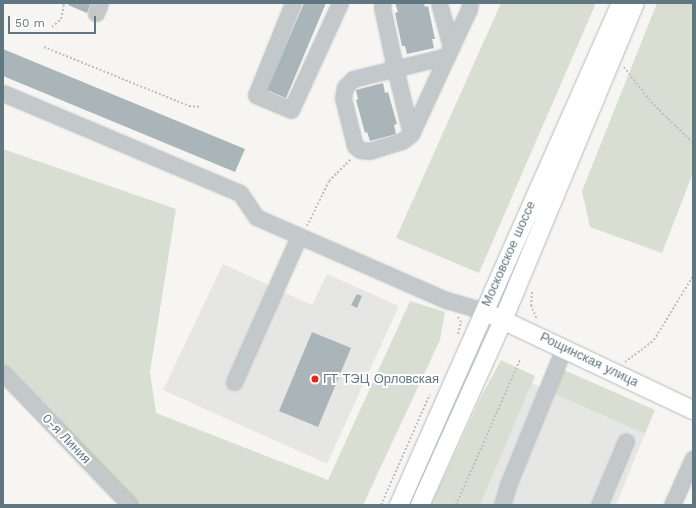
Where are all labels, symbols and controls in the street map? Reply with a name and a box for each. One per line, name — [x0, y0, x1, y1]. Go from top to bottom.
scale bar — [10, 8, 98, 34]
text: 50 m — [15, 16, 45, 30]
street label: Московское шоссе — [479, 199, 539, 309]
street label: Рощинская улица — [537, 329, 641, 391]
place label: ГТ ТЭЦ Орловская — [323, 371, 439, 387]
marker: ГТ ТЭЦ Орловская — [310, 374, 320, 384]
street label: 0-я Линия — [38, 411, 94, 467]

